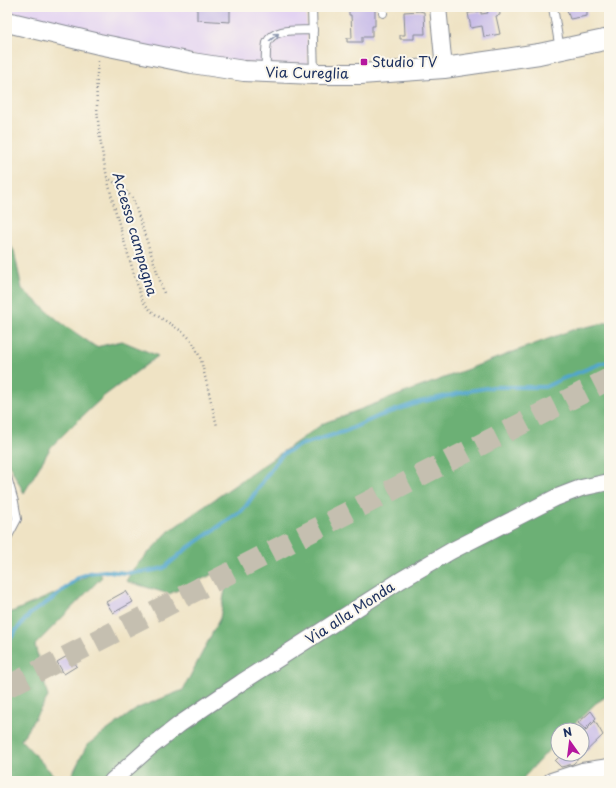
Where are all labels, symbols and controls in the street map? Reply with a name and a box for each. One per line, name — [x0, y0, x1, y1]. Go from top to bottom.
one-way arrow — [269, 32, 279, 41]
place label: Studio TV — [372, 51, 438, 72]
marker: Studio TV — [359, 57, 369, 67]
street label: Via Cureglia — [265, 61, 349, 84]
street label: Accesso campagna — [108, 169, 163, 299]
street label: Via alla Monda — [301, 576, 399, 649]
north arrow — [550, 722, 590, 762]
text: N — [561, 722, 574, 741]

